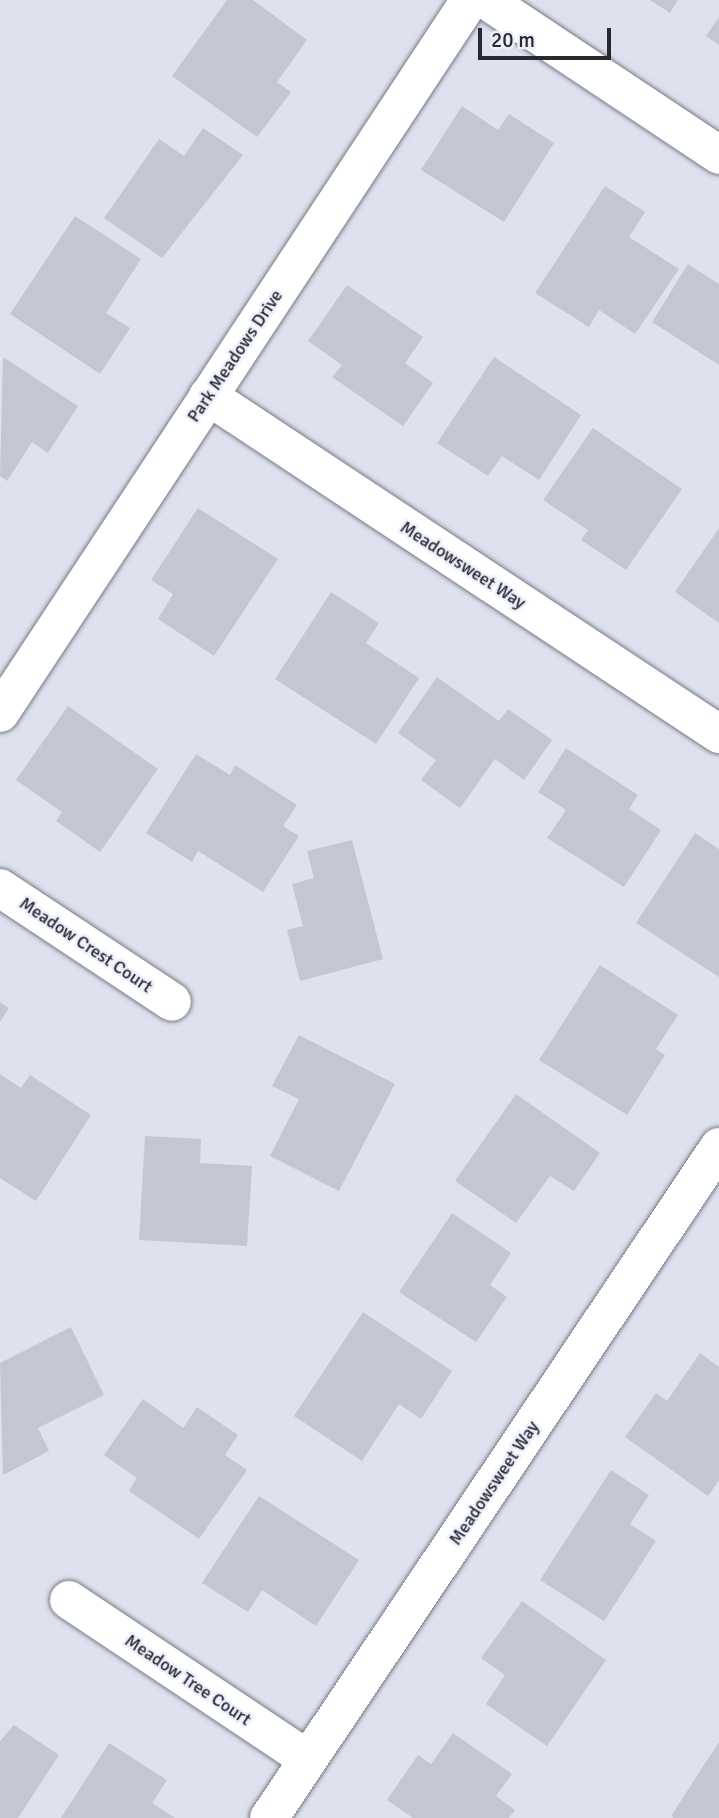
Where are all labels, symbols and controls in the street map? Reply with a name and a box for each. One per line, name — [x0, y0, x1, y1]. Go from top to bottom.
scale bar — [481, 14, 614, 58]
text: 20 m — [491, 27, 535, 53]
street label: Park Meadows Drive — [183, 286, 287, 426]
street label: Meadowsweet Way — [396, 516, 530, 614]
street label: Meadow Crest Court — [15, 892, 157, 998]
street label: Meadowsweet Way — [444, 1417, 544, 1549]
street label: Meadow Tree Court — [121, 1630, 255, 1730]

